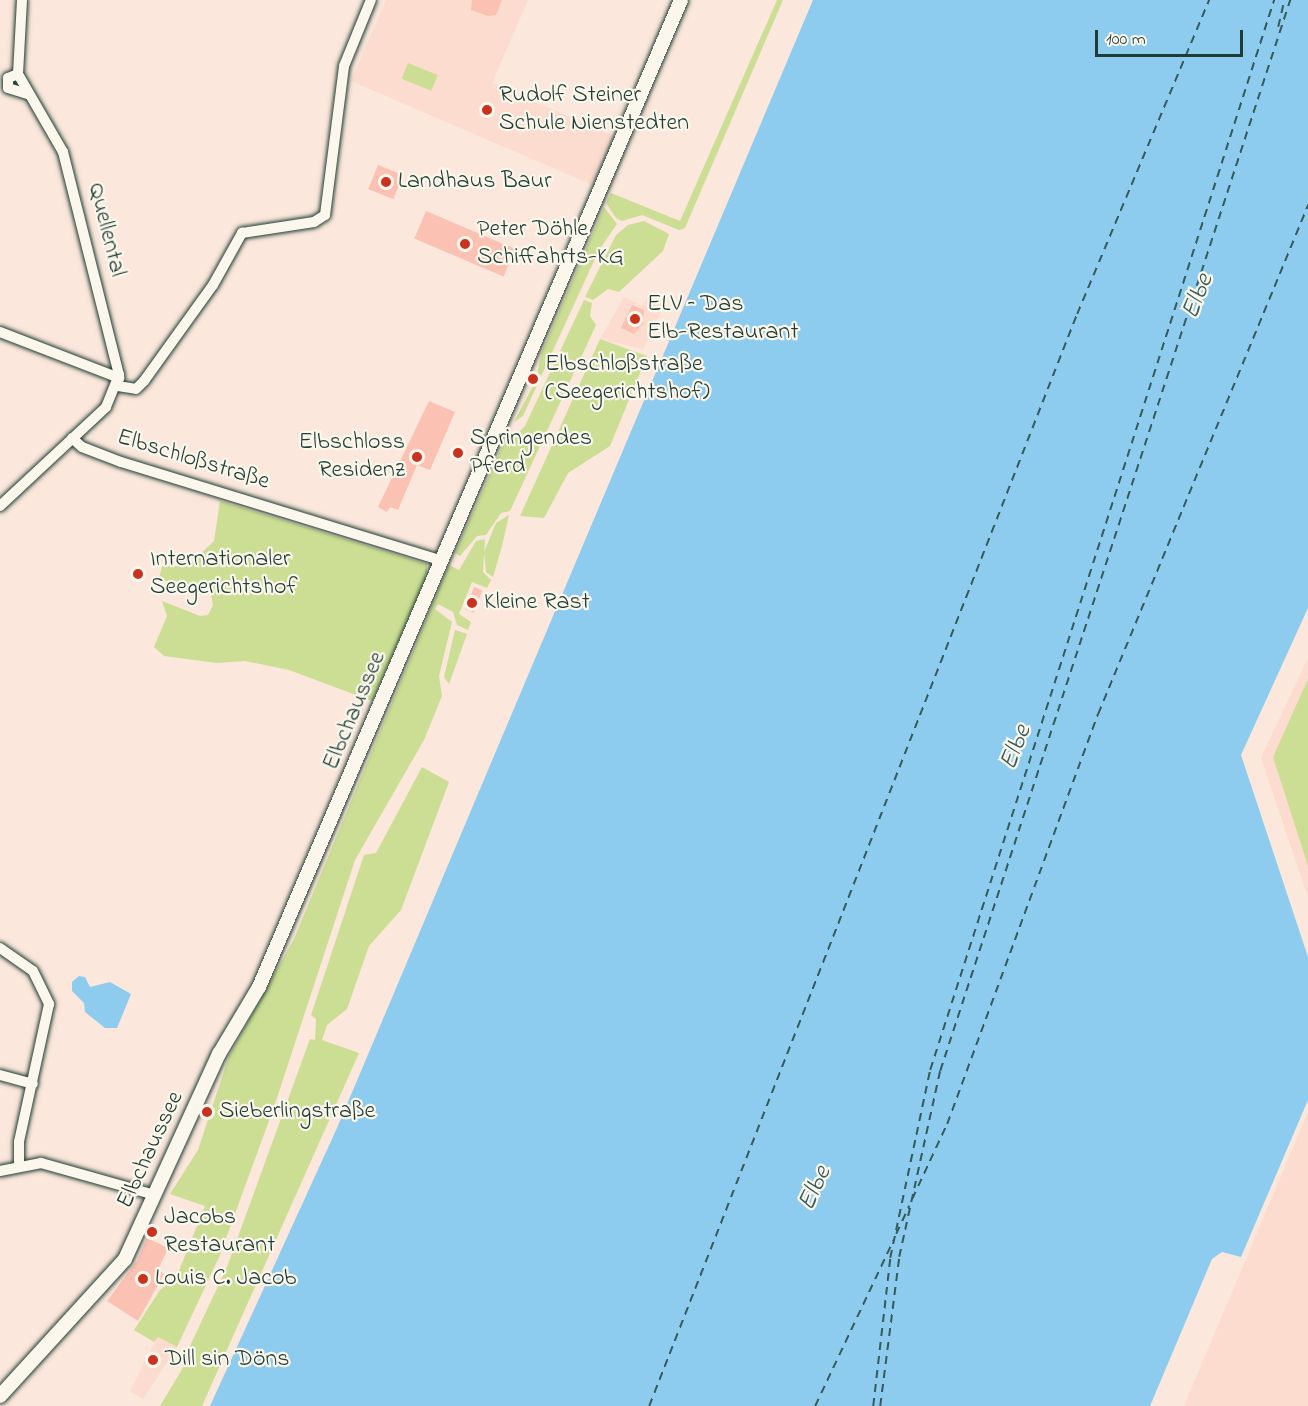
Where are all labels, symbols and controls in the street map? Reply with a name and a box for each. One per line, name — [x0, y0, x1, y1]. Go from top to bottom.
scale bar — [1098, 18, 1246, 56]
text: 100 m — [1106, 27, 1146, 53]
place label: Rudolf Steiner Schule Nienstedten — [499, 82, 689, 138]
marker: Rudolf Steiner Schule Nienstedten — [480, 103, 494, 117]
place label: Landhaus Baur — [398, 168, 552, 196]
marker: Landhaus Baur — [379, 175, 393, 189]
street label: Quellental — [80, 180, 132, 280]
place label: Peter Döhle Schiffahrts-KG — [477, 216, 624, 272]
marker: Peter Döhle Schiffahrts-KG — [458, 237, 472, 251]
water label: Elbe — [1176, 270, 1222, 324]
place label: ELV – Das Elb-Restaurant — [647, 291, 798, 347]
marker: ELV – Das Elb-Restaurant — [628, 312, 642, 326]
place label: Elbschloßstraße (Seegerichtshof) — [545, 351, 710, 407]
marker: Elbschloßstraße (Seegerichtshof) — [526, 372, 540, 386]
street label: Elbschloßstraße — [113, 423, 273, 497]
place label: Springendes Pferd — [470, 425, 592, 481]
place label: Elbschloss Residenz — [299, 429, 405, 485]
marker: Springendes Pferd — [451, 446, 465, 460]
marker: Elbschloss Residenz — [410, 450, 424, 464]
place label: Internationaler Seegerichtshof — [150, 546, 298, 602]
marker: Internationaler Seegerichtshof — [131, 567, 145, 581]
place label: Kleine Rast — [484, 589, 590, 617]
marker: Kleine Rast — [465, 596, 479, 610]
street label: Elbchaussee — [317, 647, 393, 775]
water label: Elbe — [994, 721, 1040, 775]
street label: Elbchaussee — [111, 1087, 191, 1213]
place label: Sieberlingstraße — [219, 1098, 375, 1126]
marker: Sieberlingstraße — [200, 1105, 214, 1119]
water label: Elbe — [792, 1162, 840, 1216]
place label: Jacobs Restaurant — [164, 1204, 275, 1260]
marker: Jacobs Restaurant — [145, 1225, 159, 1239]
place label: Louis C. Jacob — [155, 1265, 296, 1293]
marker: Louis C. Jacob — [136, 1272, 150, 1286]
place label: Dill sin Döns — [165, 1346, 290, 1374]
marker: Dill sin Döns — [146, 1353, 160, 1367]

